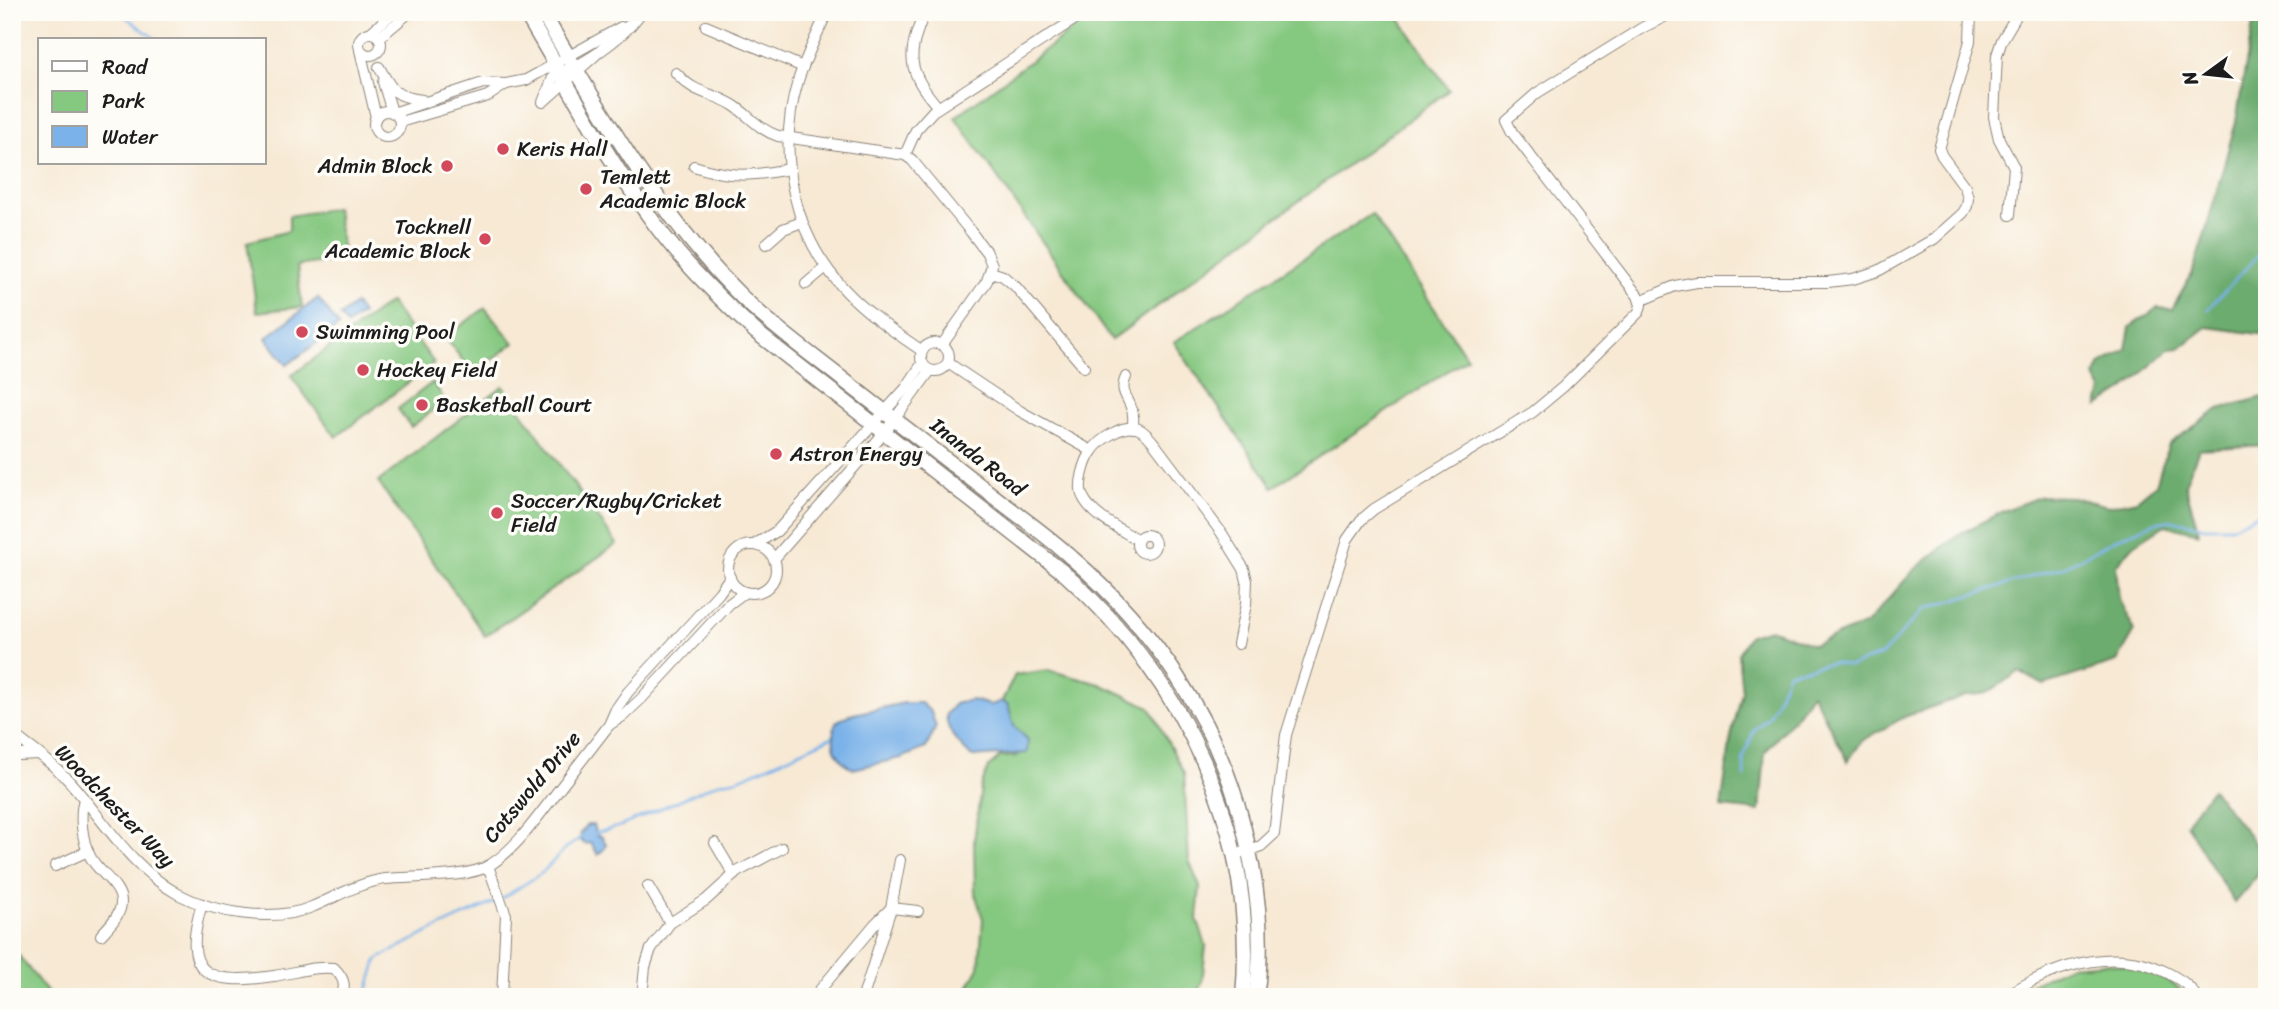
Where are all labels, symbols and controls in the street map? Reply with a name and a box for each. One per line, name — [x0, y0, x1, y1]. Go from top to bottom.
legend — [38, 38, 266, 164]
north arrow — [2170, 38, 2240, 108]
text: Road — [102, 48, 149, 86]
text: N — [2172, 67, 2208, 90]
text: Park — [102, 82, 145, 120]
text: Water — [102, 118, 159, 156]
place label: Keris Hall — [517, 130, 608, 168]
marker: Keris Hall — [495, 141, 511, 157]
place label: Admin Block — [317, 147, 433, 185]
marker: Admin Block — [439, 158, 455, 174]
place label: Temlett Academic Block — [599, 158, 747, 220]
marker: Temlett Academic Block — [578, 181, 594, 197]
place label: Tocknell Academic Block — [324, 208, 472, 270]
marker: Tocknell Academic Block — [477, 231, 493, 247]
place label: Swimming Pool — [316, 313, 456, 351]
marker: Swimming Pool — [294, 324, 310, 340]
place label: Hockey Field — [377, 351, 498, 389]
marker: Hockey Field — [355, 362, 371, 378]
place label: Basketball Court — [436, 386, 592, 424]
marker: Basketball Court — [414, 397, 430, 413]
street label: Inanda Road — [921, 407, 1036, 508]
place label: Astron Energy — [789, 435, 923, 473]
marker: Astron Energy — [768, 446, 784, 462]
place label: Soccer/Rugby/Cricket Field — [511, 482, 722, 544]
marker: Soccer/Rugby/Cricket Field — [489, 505, 505, 521]
street label: Cotswold Drive — [473, 722, 591, 852]
street label: Woodchester Way — [45, 735, 185, 877]

